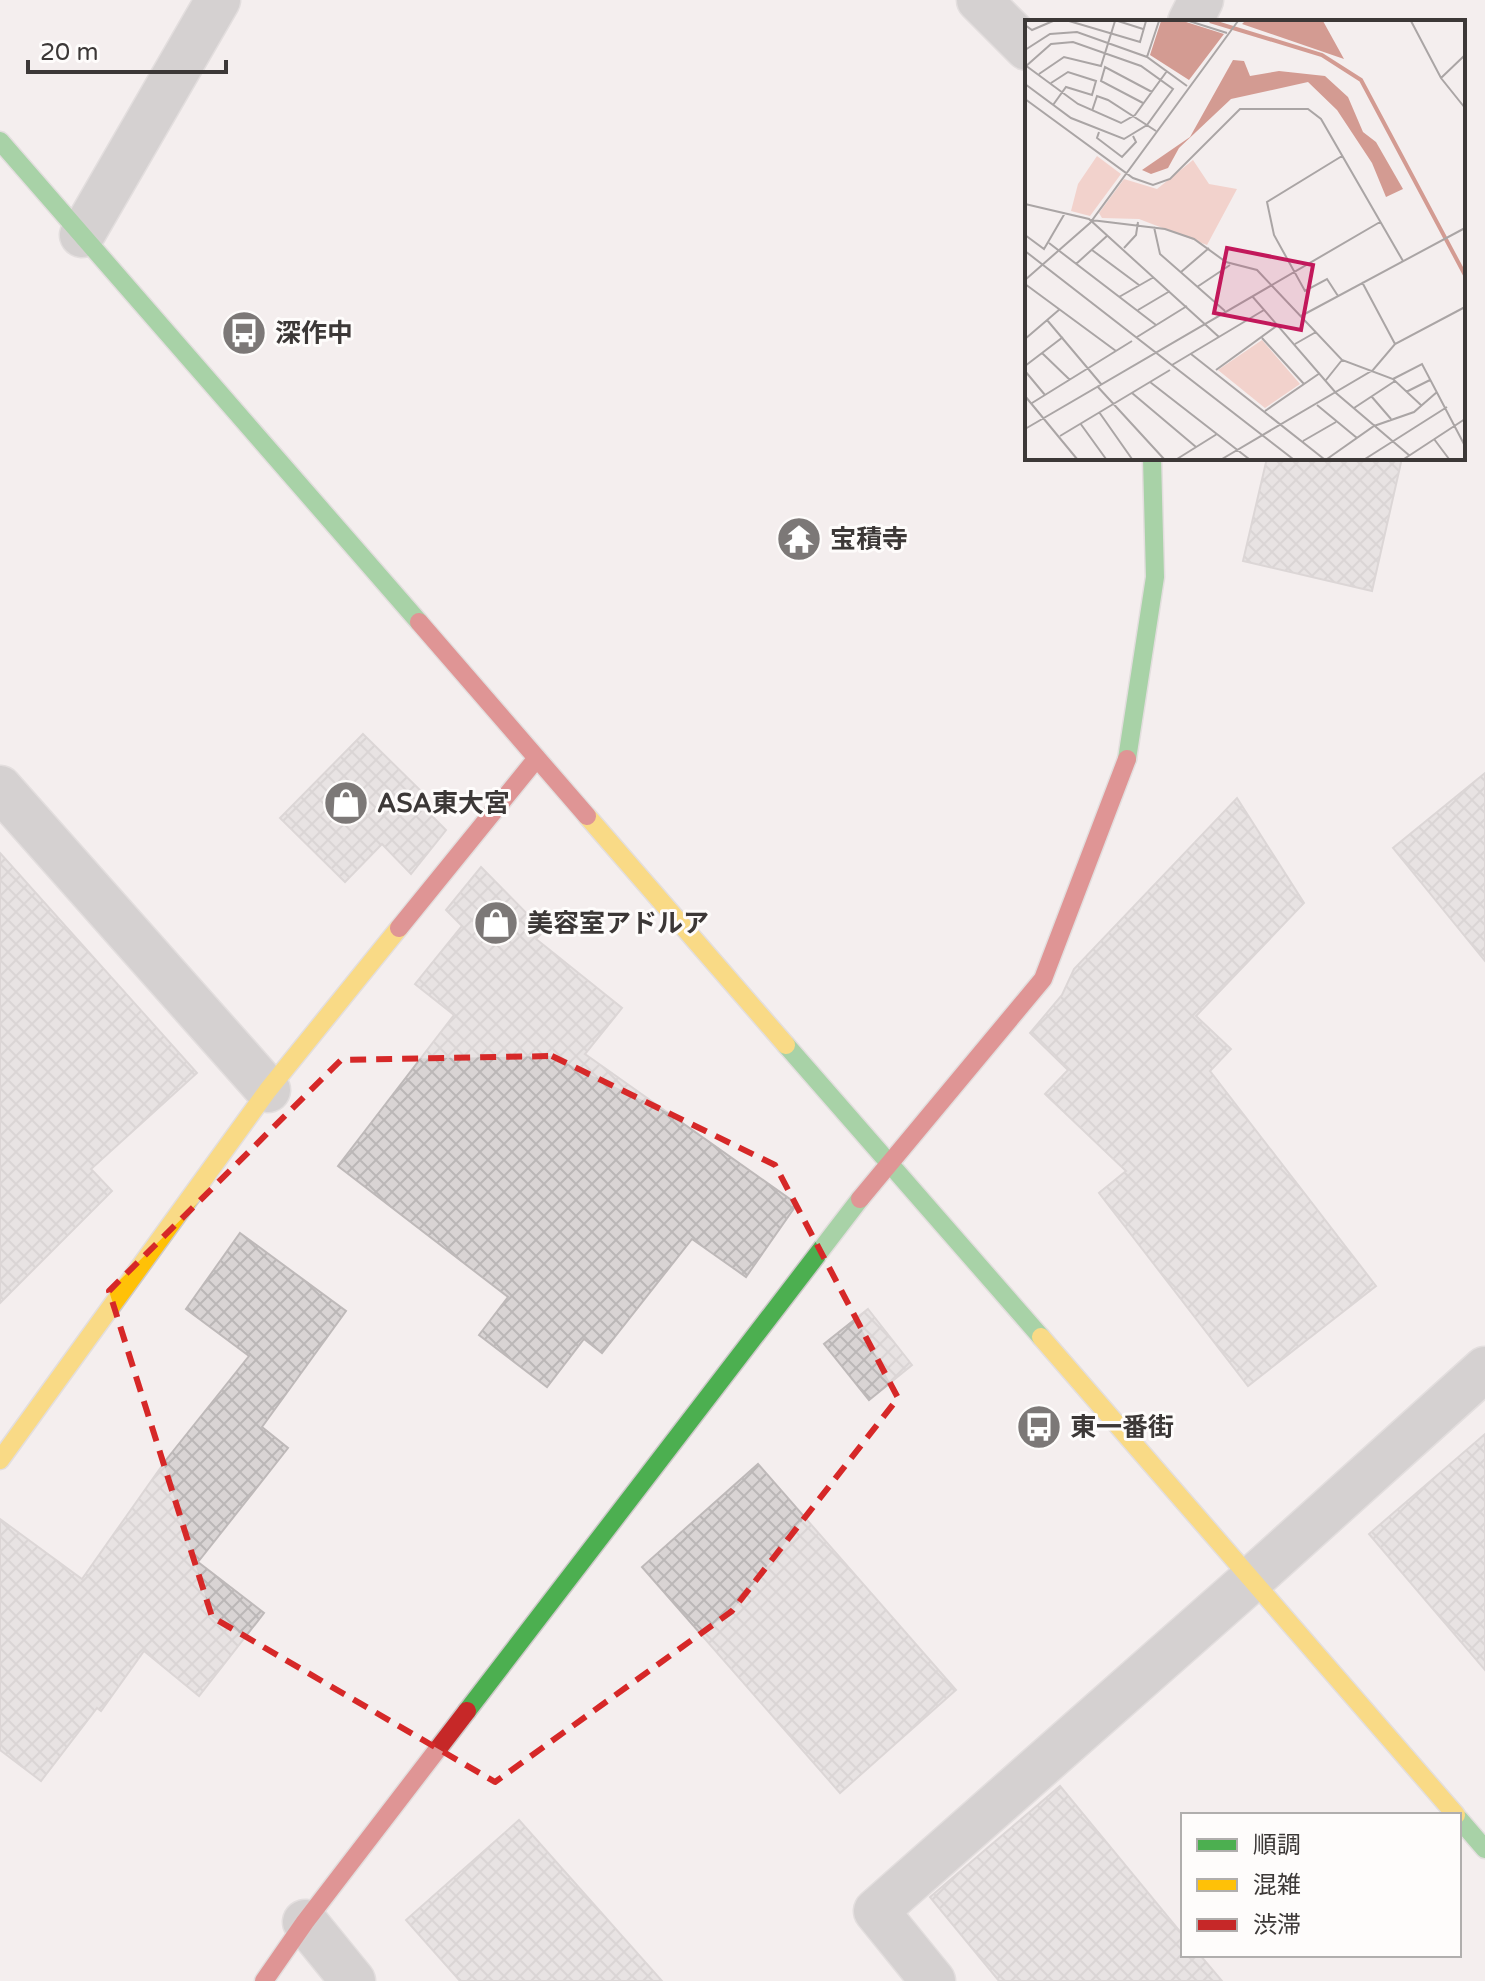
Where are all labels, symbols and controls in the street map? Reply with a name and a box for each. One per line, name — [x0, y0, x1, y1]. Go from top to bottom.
inset map — [1025, 20, 1465, 460]
scale bar — [28, 24, 226, 74]
text: 20 m — [40, 38, 98, 67]
bus stop icon: 深作中 — [220, 309, 268, 357]
place label: 深作中 — [275, 318, 353, 349]
temple icon: 宝積寺 — [775, 515, 823, 563]
place label: 宝積寺 — [830, 524, 908, 555]
shop icon: ASA東大宮 — [322, 779, 370, 827]
place label: ASA東大宮 — [377, 788, 510, 819]
shop icon: 美容室アドルア — [472, 899, 520, 947]
place label: 美容室アドルア — [527, 908, 709, 939]
bus stop icon: 東一番街 — [1015, 1403, 1063, 1451]
place label: 東一番街 — [1070, 1412, 1174, 1443]
legend — [1181, 1813, 1461, 1957]
text: 順調 — [1253, 1831, 1301, 1860]
text: 混雑 — [1253, 1871, 1301, 1900]
text: 渋滞 — [1253, 1911, 1301, 1940]

